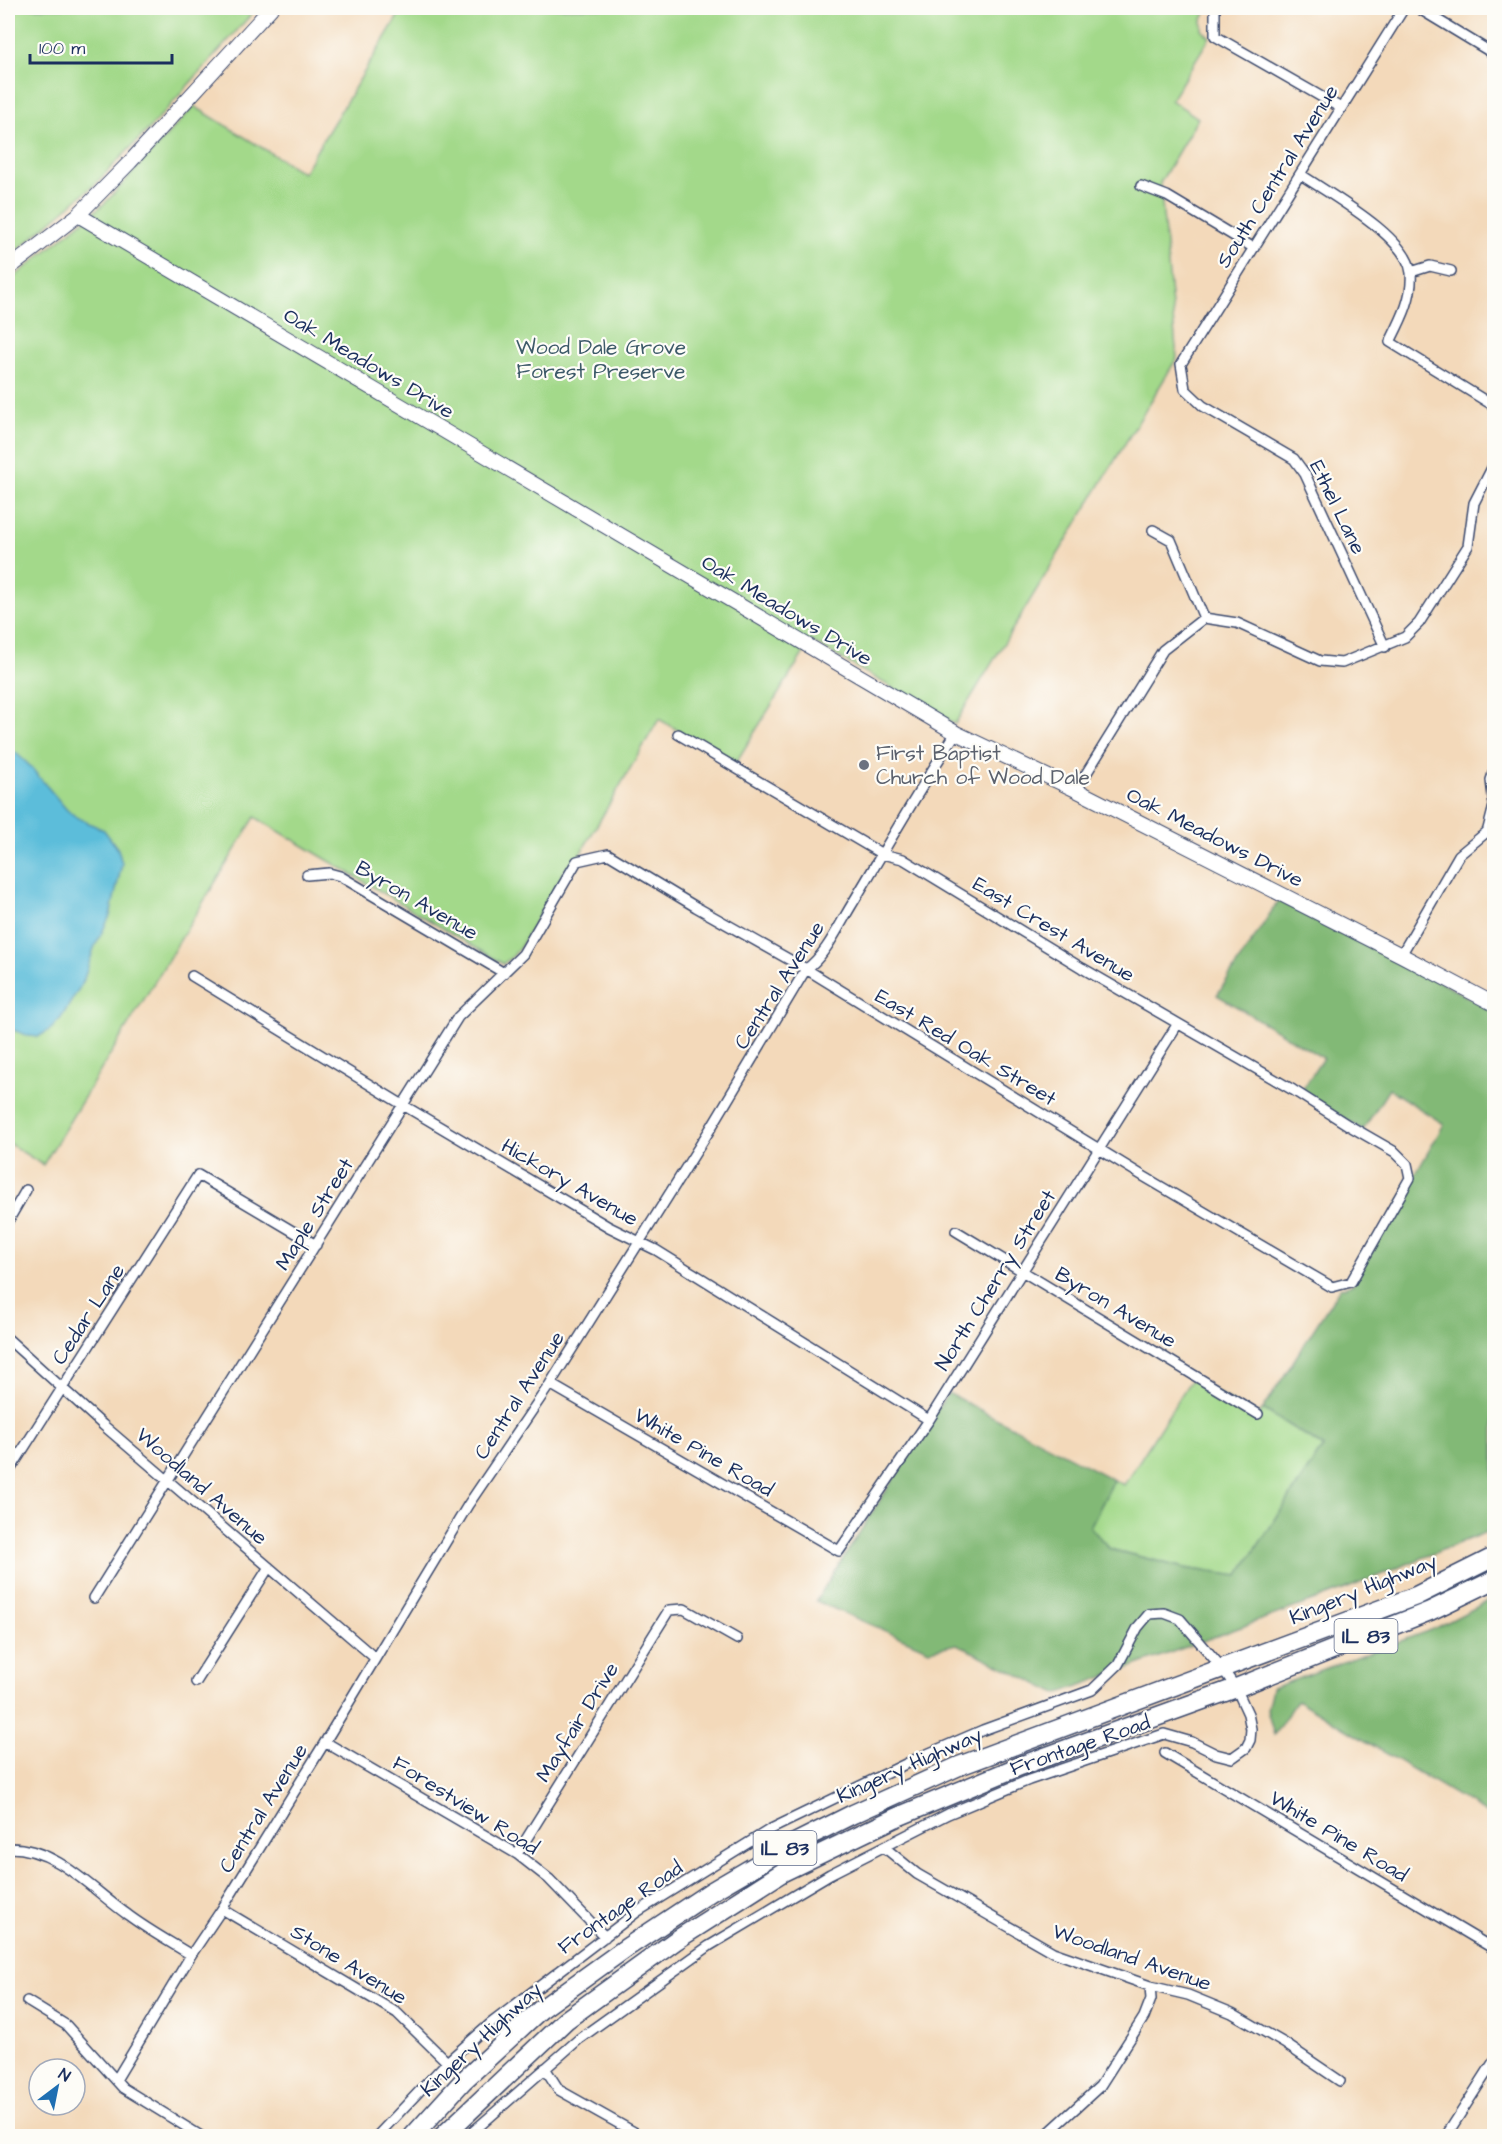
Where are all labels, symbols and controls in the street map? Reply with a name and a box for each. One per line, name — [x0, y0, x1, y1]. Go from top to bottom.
scale bar — [30, 27, 172, 65]
text: 100 m — [39, 36, 85, 61]
street label: South Central Avenue — [1209, 79, 1346, 273]
street label: Oak Meadows Drive — [278, 301, 460, 426]
park label: Wood Dale Grove Forest Preserve — [516, 333, 686, 386]
street label: Ethel Lane — [1302, 455, 1373, 559]
street label: Oak Meadows Drive — [696, 548, 878, 673]
place label: First Baptist Church of Wood Dale — [876, 739, 1090, 792]
marker: First Baptist Church of Wood Dale — [857, 758, 871, 772]
street label: Oak Meadows Drive — [1121, 780, 1308, 895]
street label: Byron Avenue — [349, 854, 483, 949]
street label: East Crest Avenue — [967, 870, 1140, 989]
street label: Central Avenue — [727, 916, 832, 1055]
street label: East Red Oak Street — [870, 982, 1062, 1113]
street label: Hickory Avenue — [495, 1131, 644, 1235]
street label: Maple Street — [268, 1152, 362, 1277]
street label: North Cherry Street — [928, 1184, 1065, 1377]
street label: Cedar Lane — [45, 1258, 132, 1370]
street label: Byron Avenue — [1049, 1260, 1182, 1357]
street label: Central Avenue — [467, 1326, 572, 1465]
street label: White Pine Road — [629, 1401, 779, 1504]
street label: Woodland Avenue — [130, 1421, 274, 1552]
street label: Kingery Highway — [1285, 1547, 1442, 1634]
road number: IL 83 — [1334, 1619, 1398, 1653]
street label: Mayfair Drive — [529, 1657, 628, 1789]
street label: Frontage Road — [1006, 1708, 1155, 1785]
street label: Kingery Highway — [832, 1720, 988, 1812]
street label: Central Avenue — [212, 1738, 315, 1878]
street label: Forestview Road — [387, 1749, 545, 1862]
street label: White Pine Road — [1264, 1784, 1414, 1889]
road number: IL 83 — [754, 1831, 816, 1865]
street label: Frontage Road — [552, 1853, 690, 1963]
street label: Stone Avenue — [285, 1917, 413, 2012]
street label: Woodland Avenue — [1049, 1917, 1215, 1998]
street label: Kingery Highway — [414, 1975, 550, 2105]
north arrow — [27, 2057, 87, 2117]
text: N — [54, 2063, 75, 2087]

